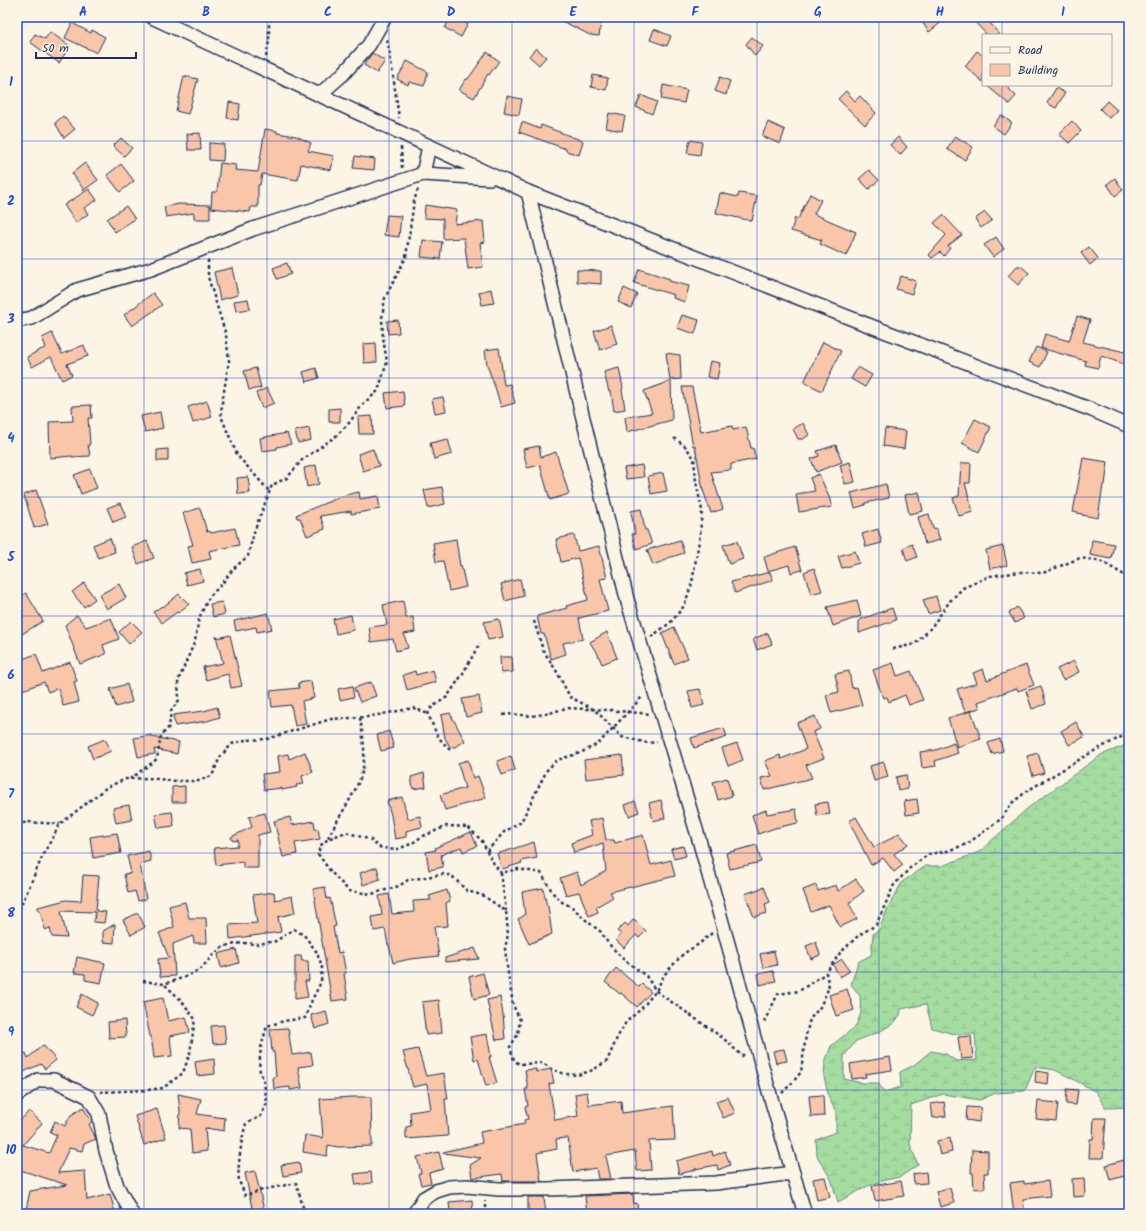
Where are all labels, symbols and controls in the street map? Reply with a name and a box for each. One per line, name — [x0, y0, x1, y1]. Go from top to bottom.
text: A — [79, 2, 87, 23]
text: B — [202, 2, 210, 23]
text: C — [324, 2, 332, 23]
text: D — [447, 2, 456, 23]
text: E — [569, 2, 577, 23]
text: F — [691, 2, 699, 23]
text: G — [814, 2, 822, 23]
text: H — [936, 2, 945, 23]
text: I — [1061, 2, 1065, 23]
scale bar — [36, 34, 136, 60]
legend — [982, 34, 1112, 86]
text: 50 m — [42, 39, 69, 58]
text: Road — [1018, 41, 1043, 60]
text: Building — [1018, 61, 1058, 80]
text: 1 — [9, 72, 13, 93]
text: 2 — [7, 191, 15, 212]
text: 3 — [6, 309, 15, 330]
text: 4 — [7, 428, 15, 449]
text: 5 — [7, 547, 16, 568]
text: 6 — [7, 665, 15, 686]
text: 7 — [8, 784, 15, 805]
text: 8 — [7, 903, 15, 924]
text: 9 — [8, 1022, 15, 1043]
text: 10 — [6, 1140, 17, 1161]

